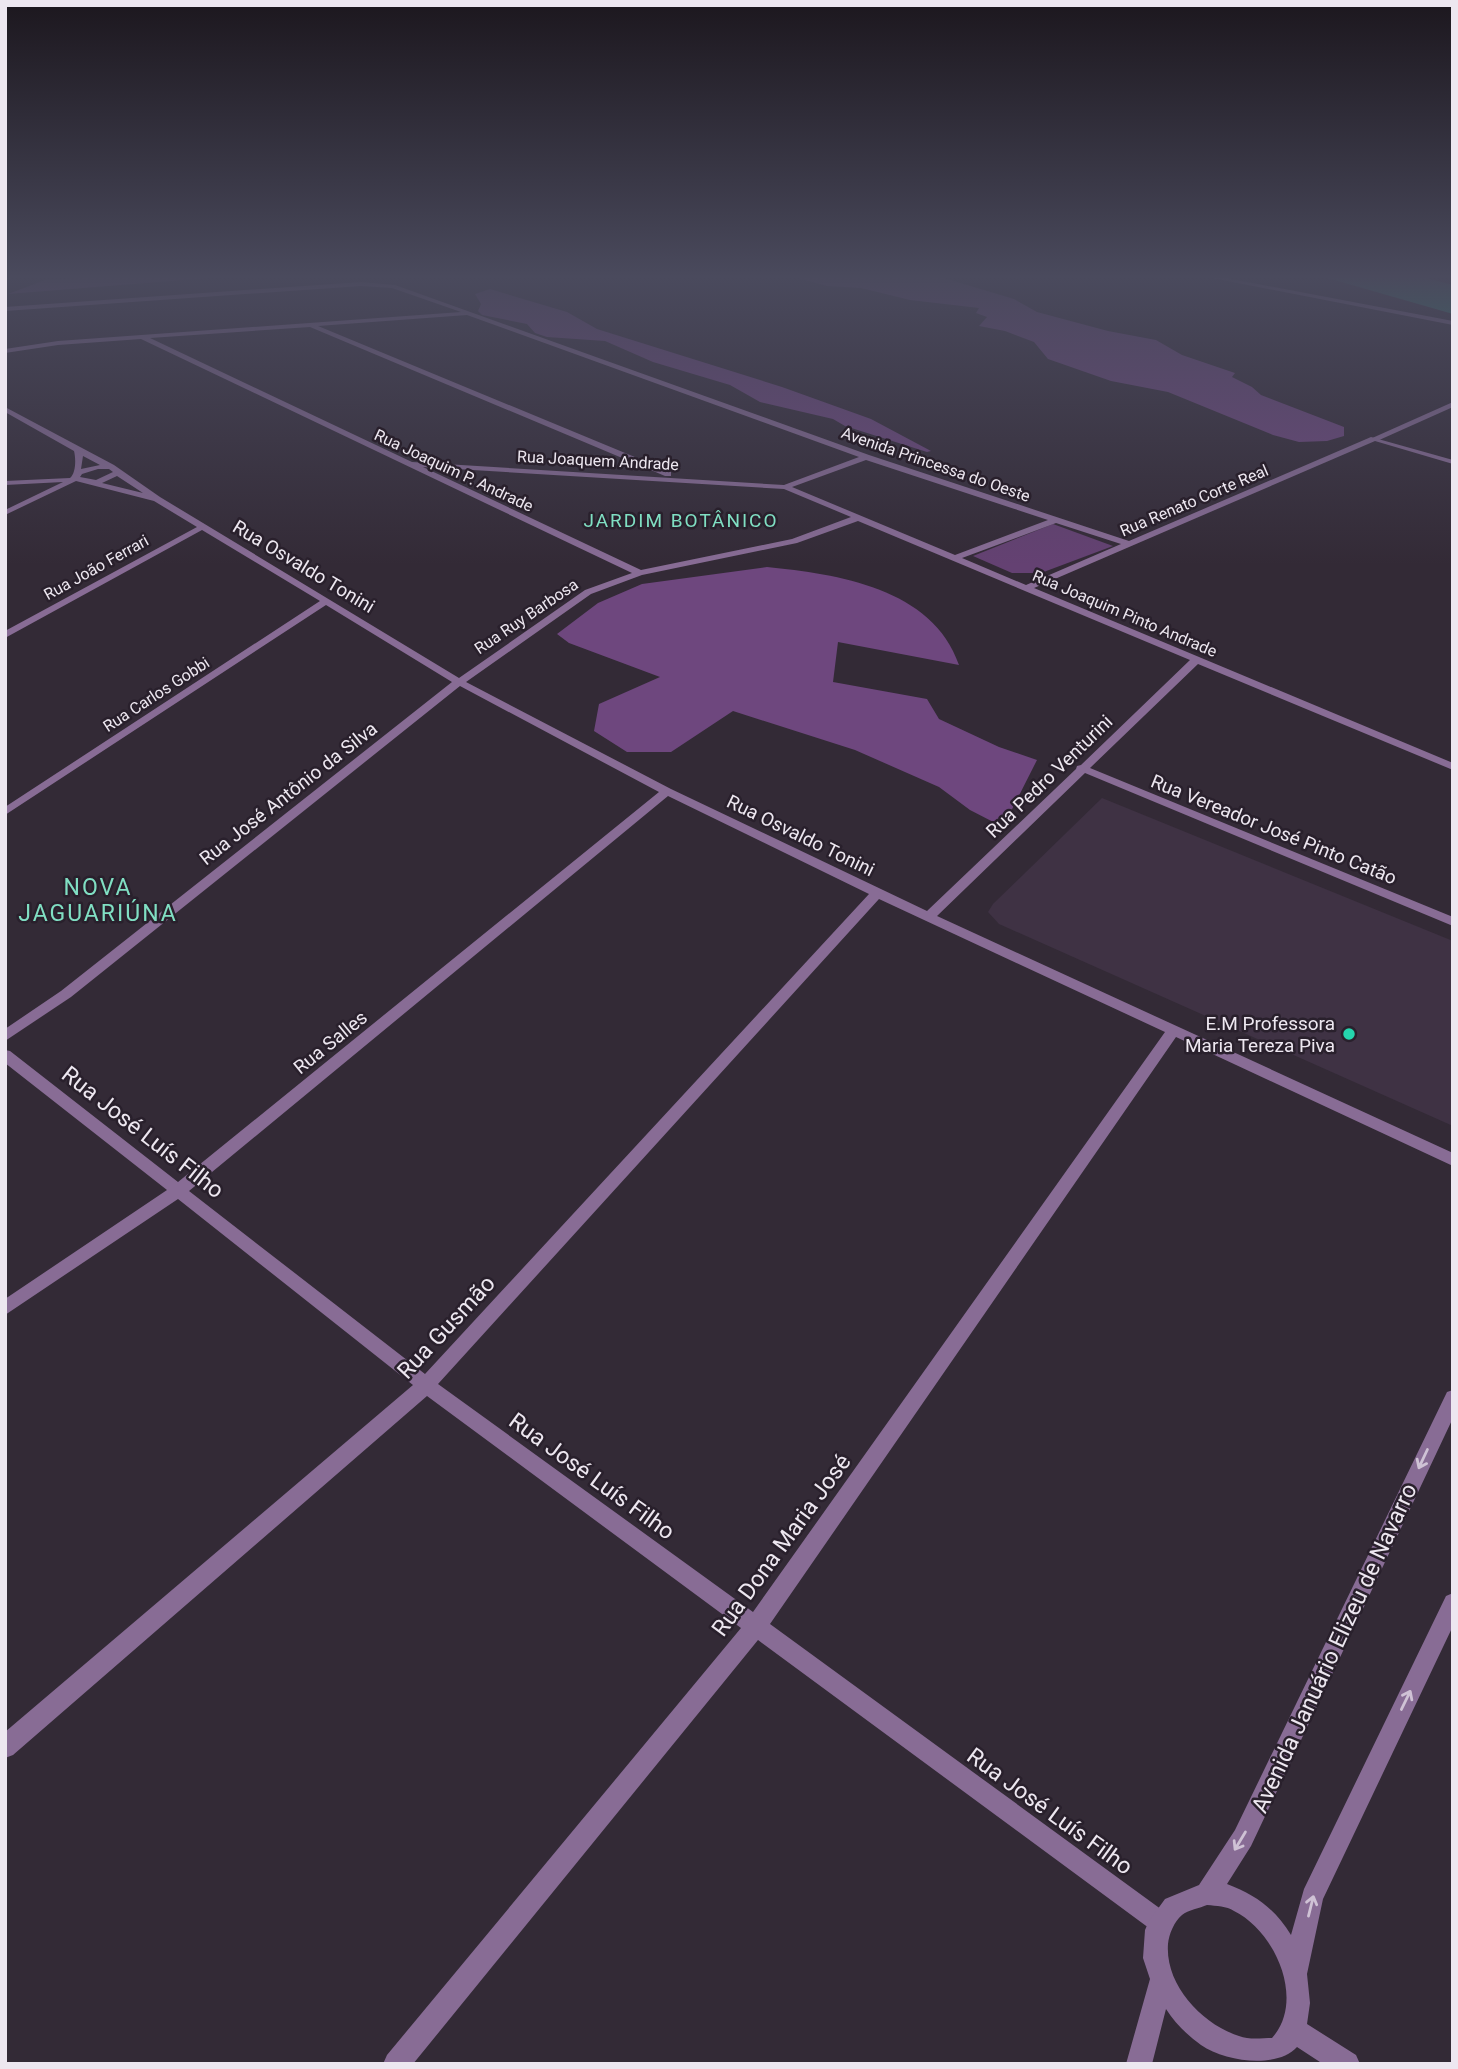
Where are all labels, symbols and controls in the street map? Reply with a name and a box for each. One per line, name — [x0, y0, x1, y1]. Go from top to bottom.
street label: Avenida Princessa do Oeste — [839, 423, 1033, 506]
street label: Rua Joaquim P. Andrade — [371, 425, 536, 516]
street label: Rua Joaquem Andrade — [517, 447, 679, 474]
street label: Rua Renato Corte Real — [1117, 461, 1271, 540]
district label: JARDIM BOTÂNICO — [583, 509, 779, 532]
street label: Rua Osvaldo Tonini — [229, 515, 379, 618]
street label: Rua João Ferrari — [41, 531, 152, 604]
street label: Rua Joaquim Pinto Andrade — [1030, 566, 1220, 661]
street label: Rua Ruy Barbosa — [471, 575, 582, 658]
street label: Rua Carlos Gobbi — [100, 653, 213, 736]
street label: Rua Pedro Venturini — [981, 710, 1117, 843]
street label: Rua José Antônio da Silva — [195, 717, 382, 870]
street label: Rua Vereador José Pinto Catão — [1148, 770, 1400, 889]
street label: Rua Osvaldo Tonini — [723, 790, 878, 881]
district label: NOVA JAGUARIÚNA — [18, 874, 178, 927]
street label: Rua Salles — [289, 1006, 372, 1079]
place label: E.M Professora Maria Tereza Piva — [1185, 1012, 1335, 1057]
marker: E.M Professora Maria Tereza Piva — [1341, 1026, 1357, 1042]
street label: Rua José Luís Filho — [56, 1061, 229, 1204]
street label: Rua Gusmão — [392, 1270, 501, 1384]
street label: Rua José Luís Filho — [504, 1407, 680, 1546]
one-way arrow — [1416, 1448, 1430, 1469]
street label: Rua Dona Maria José — [706, 1449, 856, 1642]
street label: Avenida Januário Elizeu de Navarro — [1246, 1479, 1423, 1817]
one-way arrow — [1400, 1690, 1414, 1711]
street label: Rua José Luís Filho — [962, 1742, 1138, 1881]
one-way arrow — [1233, 1831, 1247, 1851]
one-way arrow — [1305, 1896, 1318, 1918]

